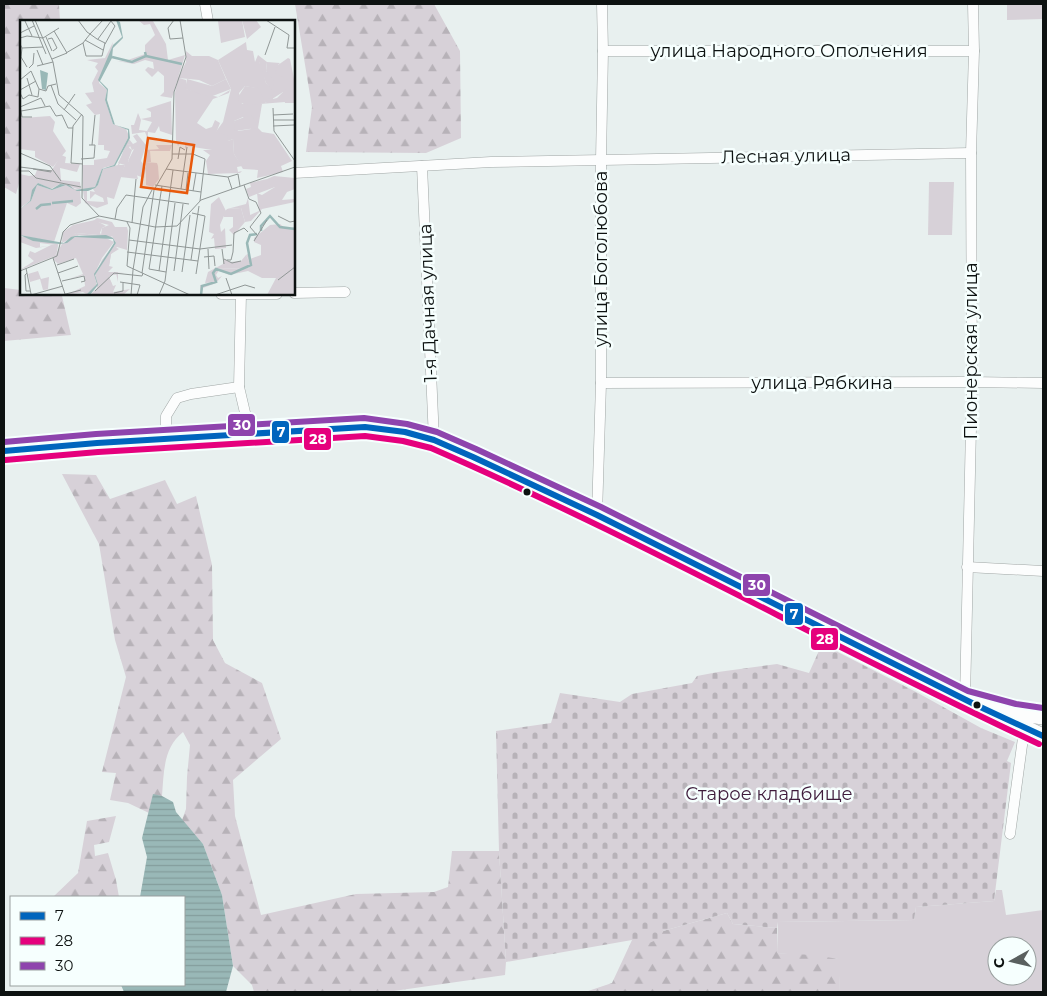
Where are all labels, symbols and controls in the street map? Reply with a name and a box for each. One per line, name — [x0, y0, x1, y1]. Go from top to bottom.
inset map — [20, 20, 295, 295]
street label: улица Народного Ополчения — [649, 40, 928, 62]
street label: Лесная улица — [721, 144, 851, 168]
street label: улица Боголюбова — [590, 171, 612, 348]
street label: 1-я Дачная улица — [414, 223, 442, 383]
street label: Пионерская улица — [960, 262, 982, 440]
street label: улица Рябкина — [750, 372, 893, 394]
line badge: 30 — [227, 413, 256, 437]
text: 30 — [232, 416, 251, 434]
line badge: 7 — [271, 420, 290, 444]
text: 7 — [277, 423, 286, 441]
line badge: 28 — [303, 427, 332, 451]
text: 28 — [309, 430, 327, 448]
unlabelled marker — [522, 487, 532, 497]
line badge: 30 — [742, 573, 771, 597]
text: 30 — [747, 576, 766, 594]
line badge: 7 — [784, 602, 804, 626]
text: 7 — [790, 605, 799, 623]
line badge: 28 — [810, 627, 839, 651]
text: 28 — [816, 630, 834, 648]
unlabelled marker — [972, 700, 982, 710]
park label: Старое кладбище — [685, 783, 853, 805]
legend — [10, 896, 185, 986]
text: 7 — [55, 906, 64, 925]
text: 28 — [55, 931, 73, 950]
north arrow — [987, 936, 1037, 986]
text: 30 — [55, 956, 73, 975]
text: С — [990, 957, 1009, 969]

